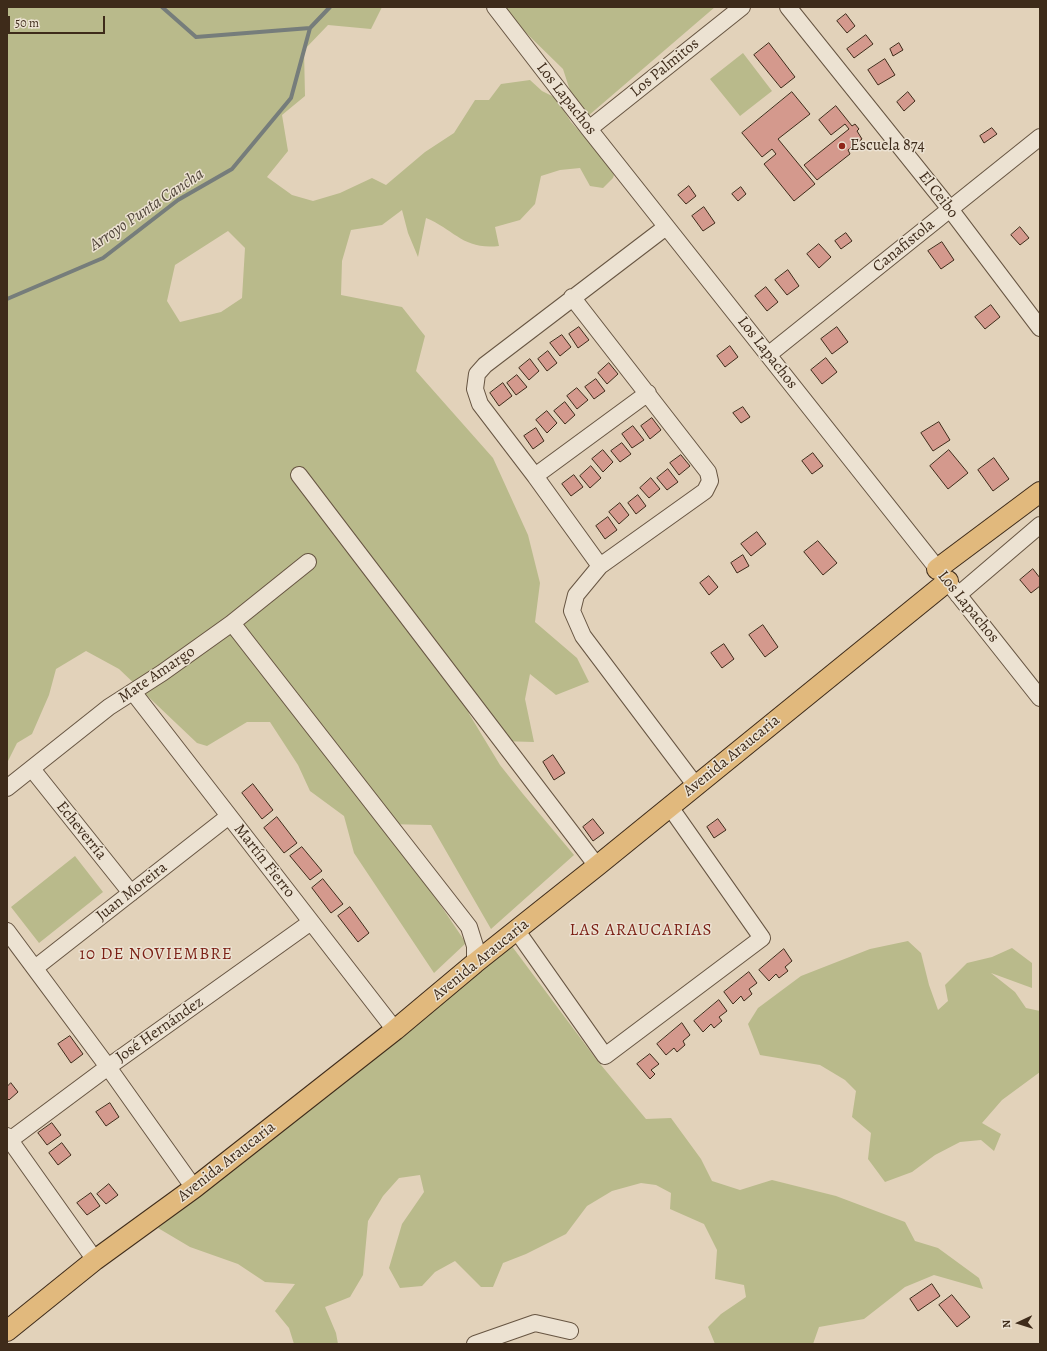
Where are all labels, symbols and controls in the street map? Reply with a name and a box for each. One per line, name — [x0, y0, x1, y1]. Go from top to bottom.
scale bar — [10, 8, 107, 34]
text: 50 m — [15, 15, 39, 31]
street label: Los Palmitos — [627, 34, 703, 102]
street label: Los Lapachos — [532, 59, 600, 139]
place label: Escuela 874 — [850, 136, 925, 156]
marker: Escuela 874 — [837, 141, 847, 151]
water label: Arroyo Punta Cancha — [86, 164, 208, 256]
street label: El Ceibo — [914, 168, 962, 222]
street label: Canafistola — [869, 215, 939, 277]
street label: Los Lapachos — [733, 313, 801, 393]
street label: Los Lapachos — [933, 567, 1003, 647]
street label: Mate Amargo — [115, 642, 199, 708]
street label: Avenida Araucaria — [680, 711, 784, 801]
street label: Echeverría — [52, 798, 110, 864]
street label: Martín Fierro — [229, 820, 299, 902]
street label: Juan Moreira — [93, 858, 171, 926]
street label: Avenida Araucaria — [429, 915, 533, 1005]
district label: LAS ARAUCARIAS — [570, 921, 712, 941]
district label: 10 DE NOVIEMBRE — [79, 945, 233, 965]
street label: José Hernández — [113, 993, 207, 1067]
street label: Avenida Araucaria — [174, 1118, 280, 1206]
north arrow — [999, 1303, 1039, 1343]
text: N — [999, 1319, 1014, 1328]

